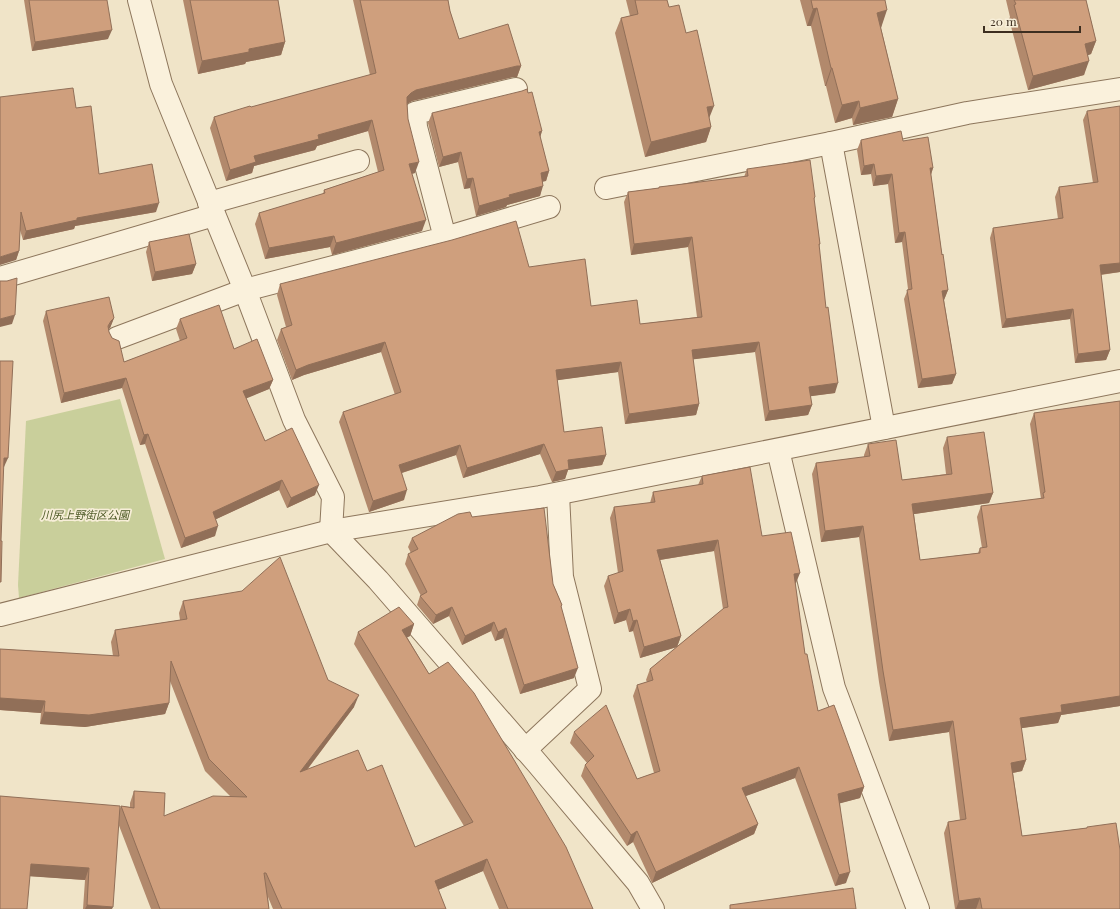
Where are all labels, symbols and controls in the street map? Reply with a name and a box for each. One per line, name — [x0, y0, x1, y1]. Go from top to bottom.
scale bar — [984, 8, 1080, 34]
text: 20 m — [990, 13, 1017, 29]
park label: 川尻上野街区公園 — [41, 507, 131, 522]

